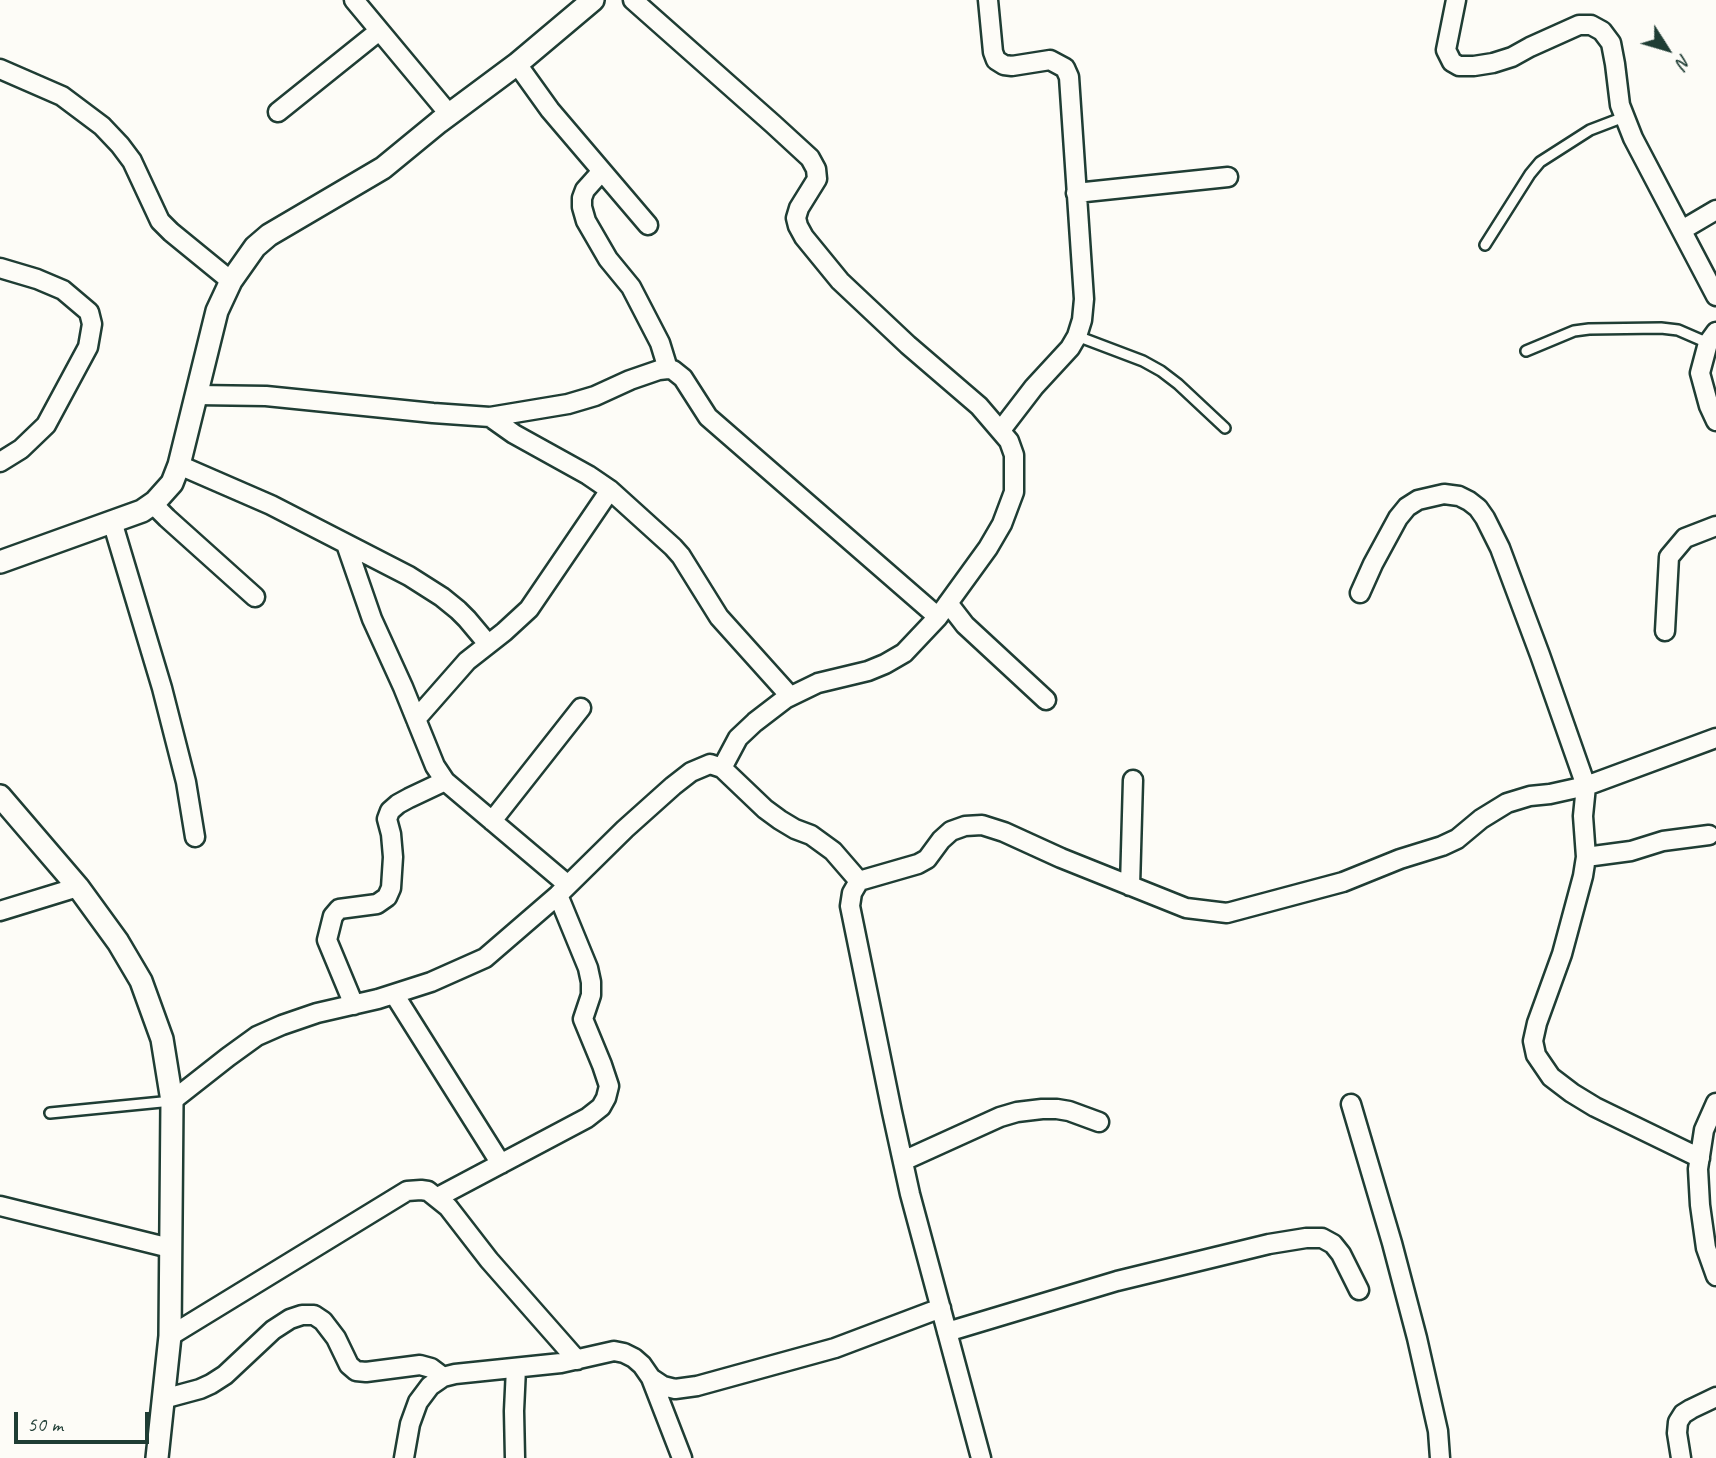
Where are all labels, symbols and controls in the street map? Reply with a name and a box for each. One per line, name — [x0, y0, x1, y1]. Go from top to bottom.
north arrow — [1632, 14, 1702, 84]
text: N — [1671, 50, 1697, 74]
scale bar — [18, 1398, 152, 1442]
text: 50 m — [27, 1411, 63, 1437]

